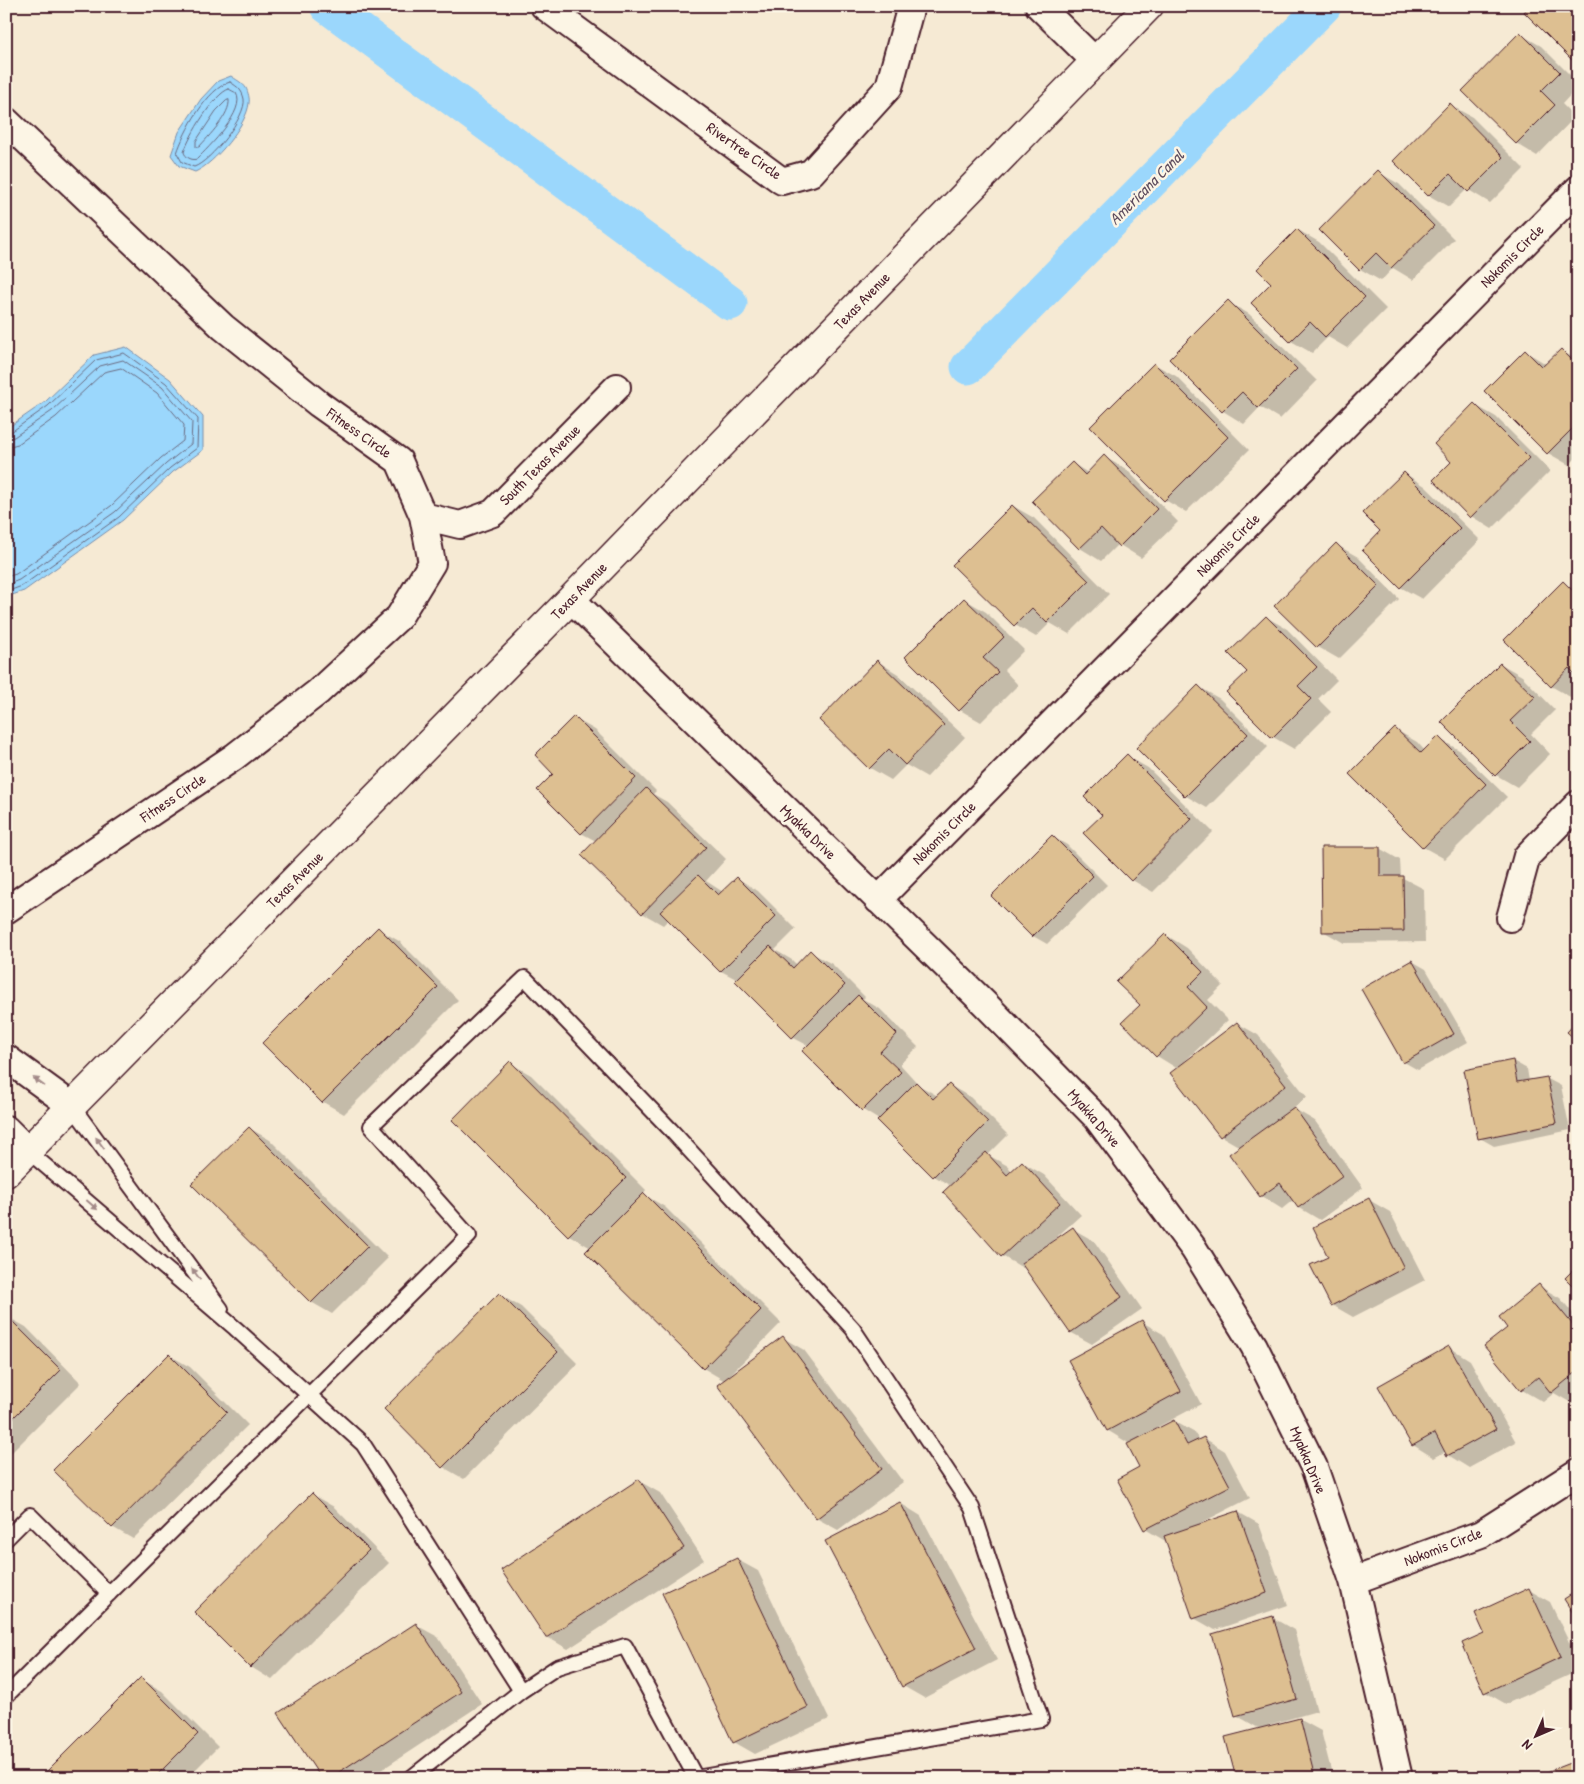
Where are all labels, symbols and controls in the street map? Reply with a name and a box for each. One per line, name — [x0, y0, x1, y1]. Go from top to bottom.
street label: Rivertree Circle — [702, 117, 786, 184]
water label: Americana Canal — [1104, 144, 1189, 229]
street label: Nokomis Circle — [1475, 219, 1548, 292]
street label: Texas Avenue — [829, 267, 895, 334]
street label: Fitness Circle — [322, 402, 396, 463]
street label: South Texas Avenue — [494, 419, 585, 510]
street label: Nokomis Circle — [1191, 508, 1264, 581]
street label: Texas Avenue — [546, 557, 612, 624]
street label: Fitness Circle — [135, 768, 210, 828]
street label: Nokomis Circle — [907, 796, 980, 869]
street label: Myakka Drive — [775, 799, 841, 864]
street label: Texas Avenue — [261, 846, 328, 913]
one-way arrow — [33, 1076, 46, 1087]
street label: Myakka Drive — [1063, 1084, 1126, 1151]
one-way arrow — [95, 1137, 105, 1150]
one-way arrow — [85, 1200, 98, 1211]
one-way arrow — [191, 1268, 201, 1281]
street label: Myakka Drive — [1285, 1423, 1332, 1497]
street label: Nokomis Circle — [1401, 1522, 1485, 1571]
north arrow — [1512, 1712, 1562, 1762]
text: N — [1517, 1736, 1536, 1755]

